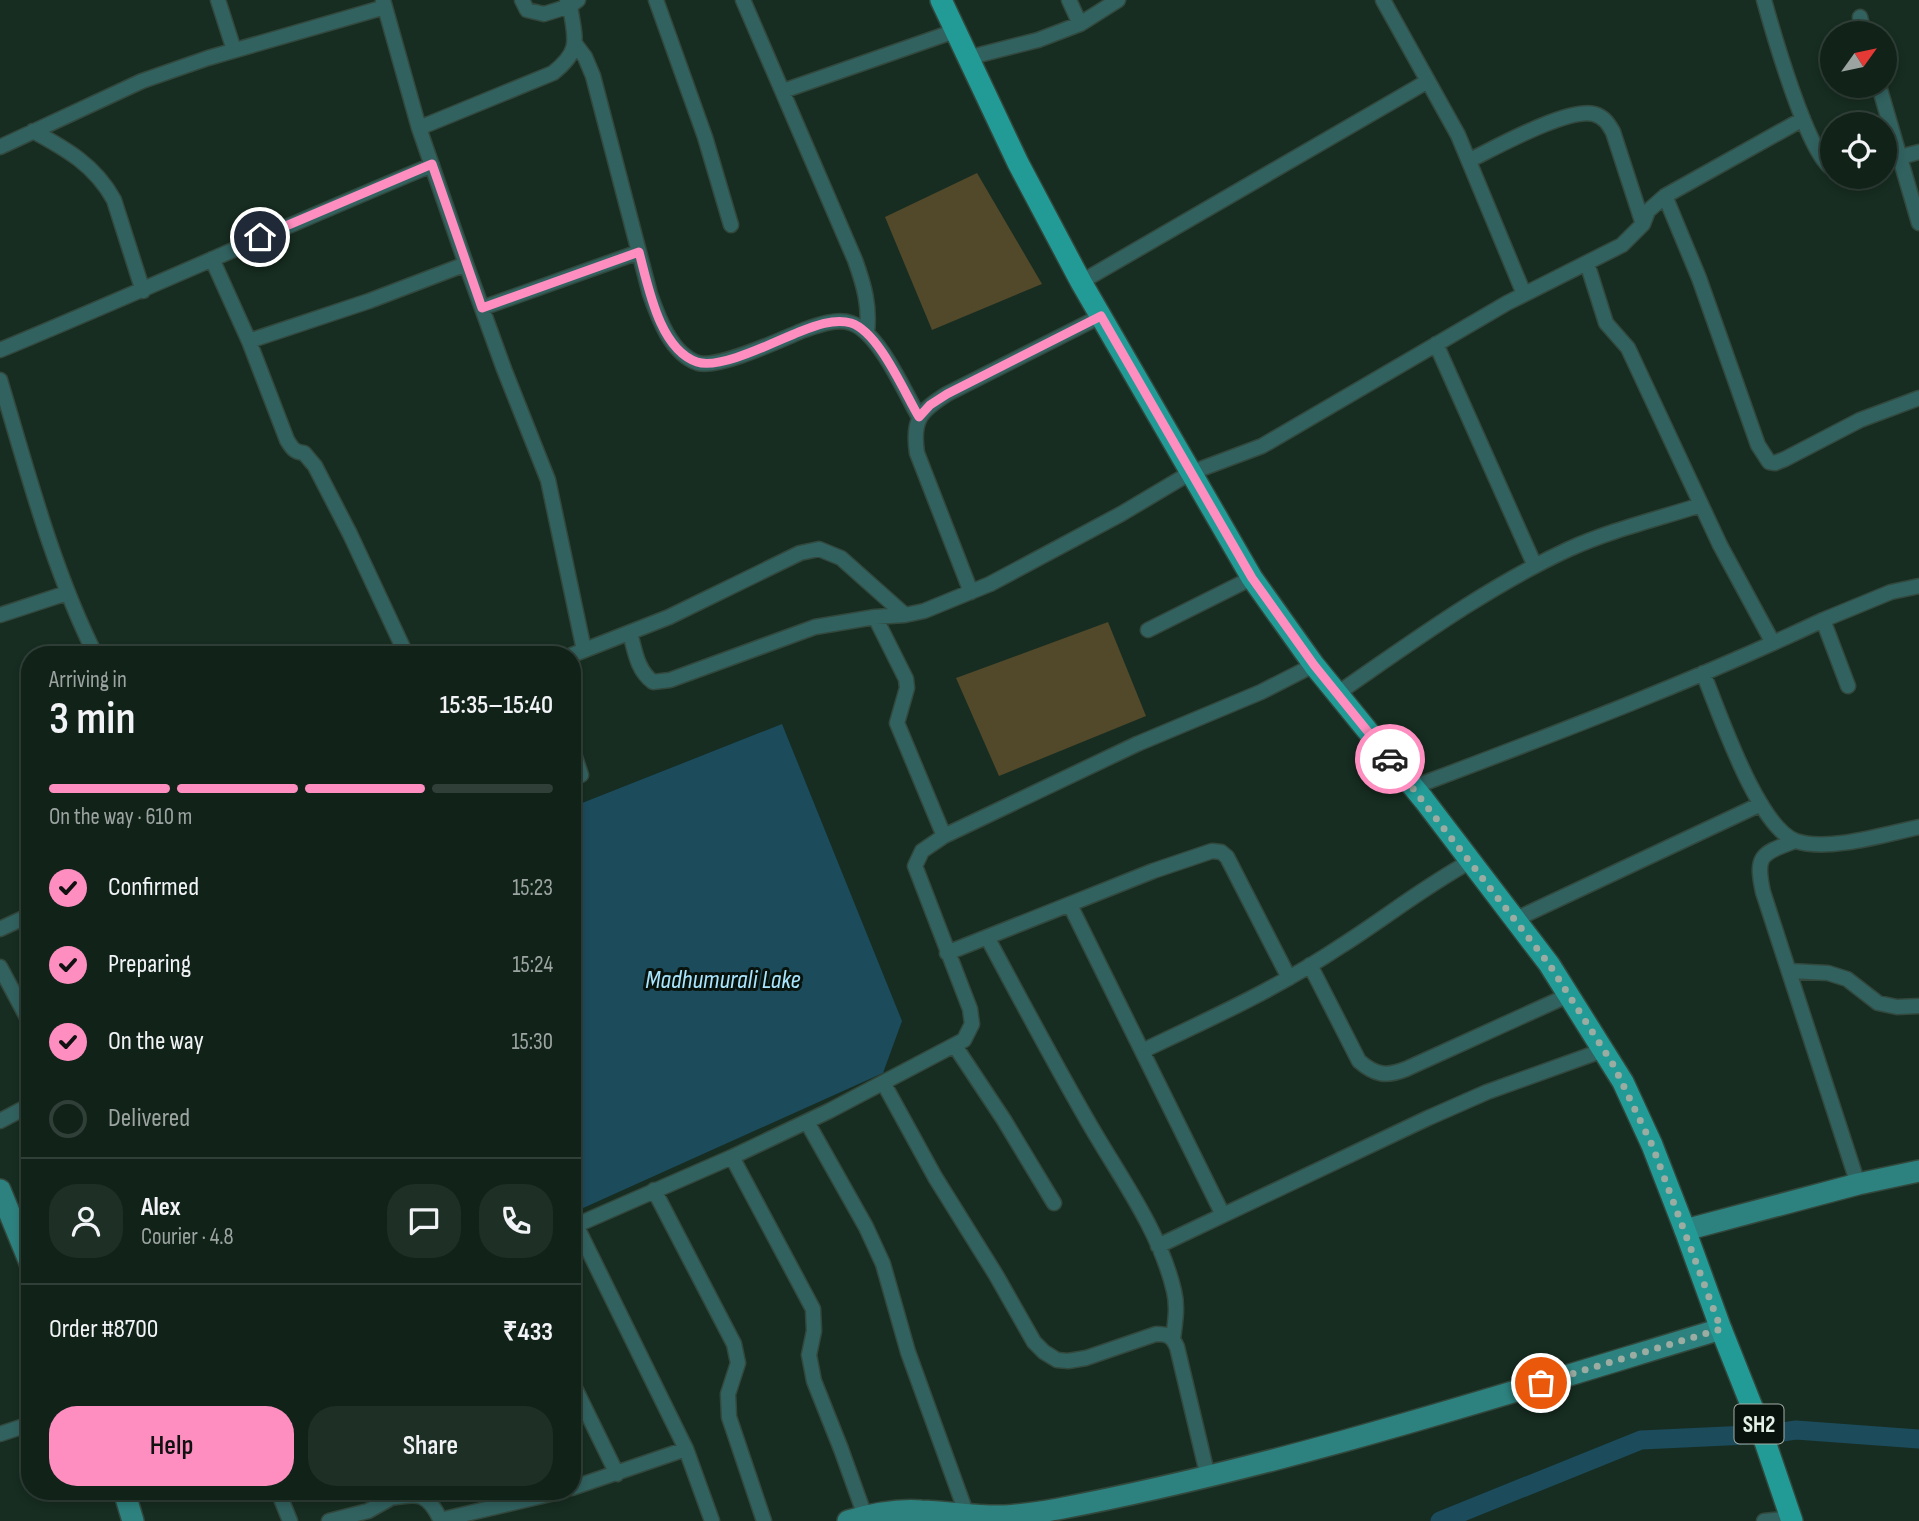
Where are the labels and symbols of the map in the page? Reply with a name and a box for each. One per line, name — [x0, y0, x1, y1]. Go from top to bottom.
north arrow — [1820, 21, 1897, 98]
pin — [230, 207, 290, 267]
courier — [1355, 724, 1425, 794]
water label: Madhumurali Lake — [645, 965, 801, 996]
pin — [1511, 1353, 1571, 1413]
road number: SH2 — [1734, 1404, 1784, 1443]

